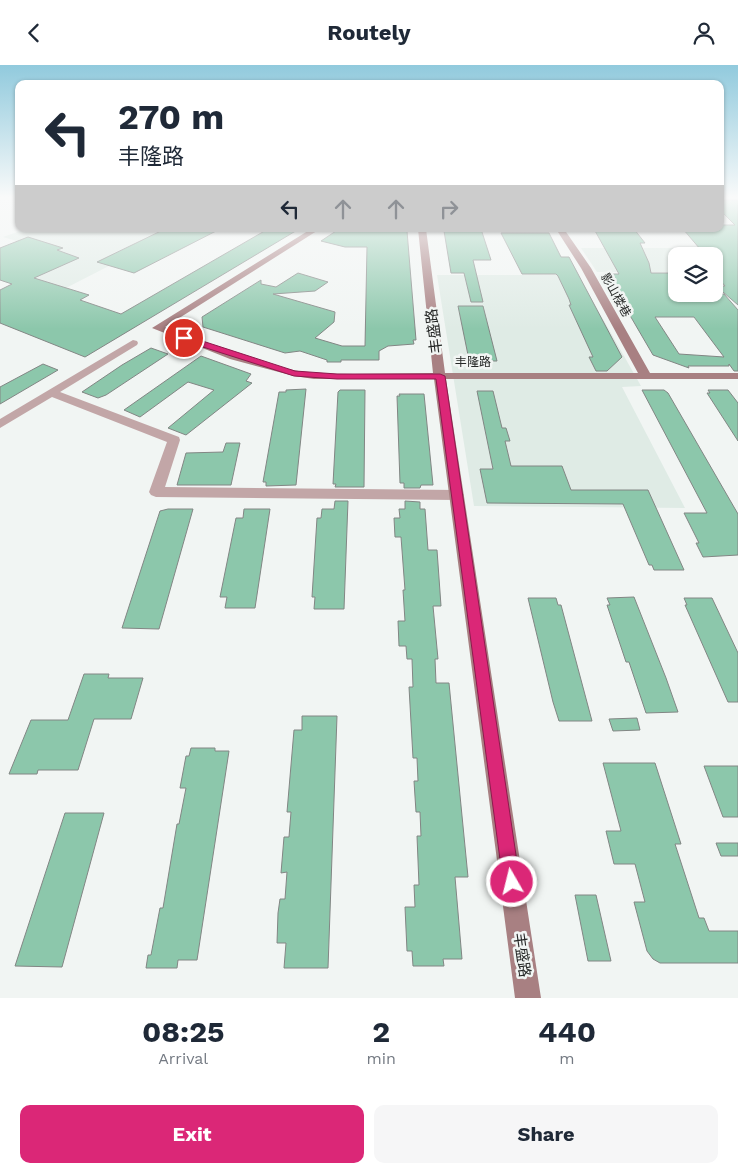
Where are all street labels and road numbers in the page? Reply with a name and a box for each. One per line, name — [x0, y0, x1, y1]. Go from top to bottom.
street label: 影山楼巷 — [598, 271, 634, 319]
street label: 丰盛路 — [422, 308, 446, 354]
street label: 丰隆路 — [455, 355, 491, 369]
street label: 丰盛路 — [510, 931, 534, 979]

